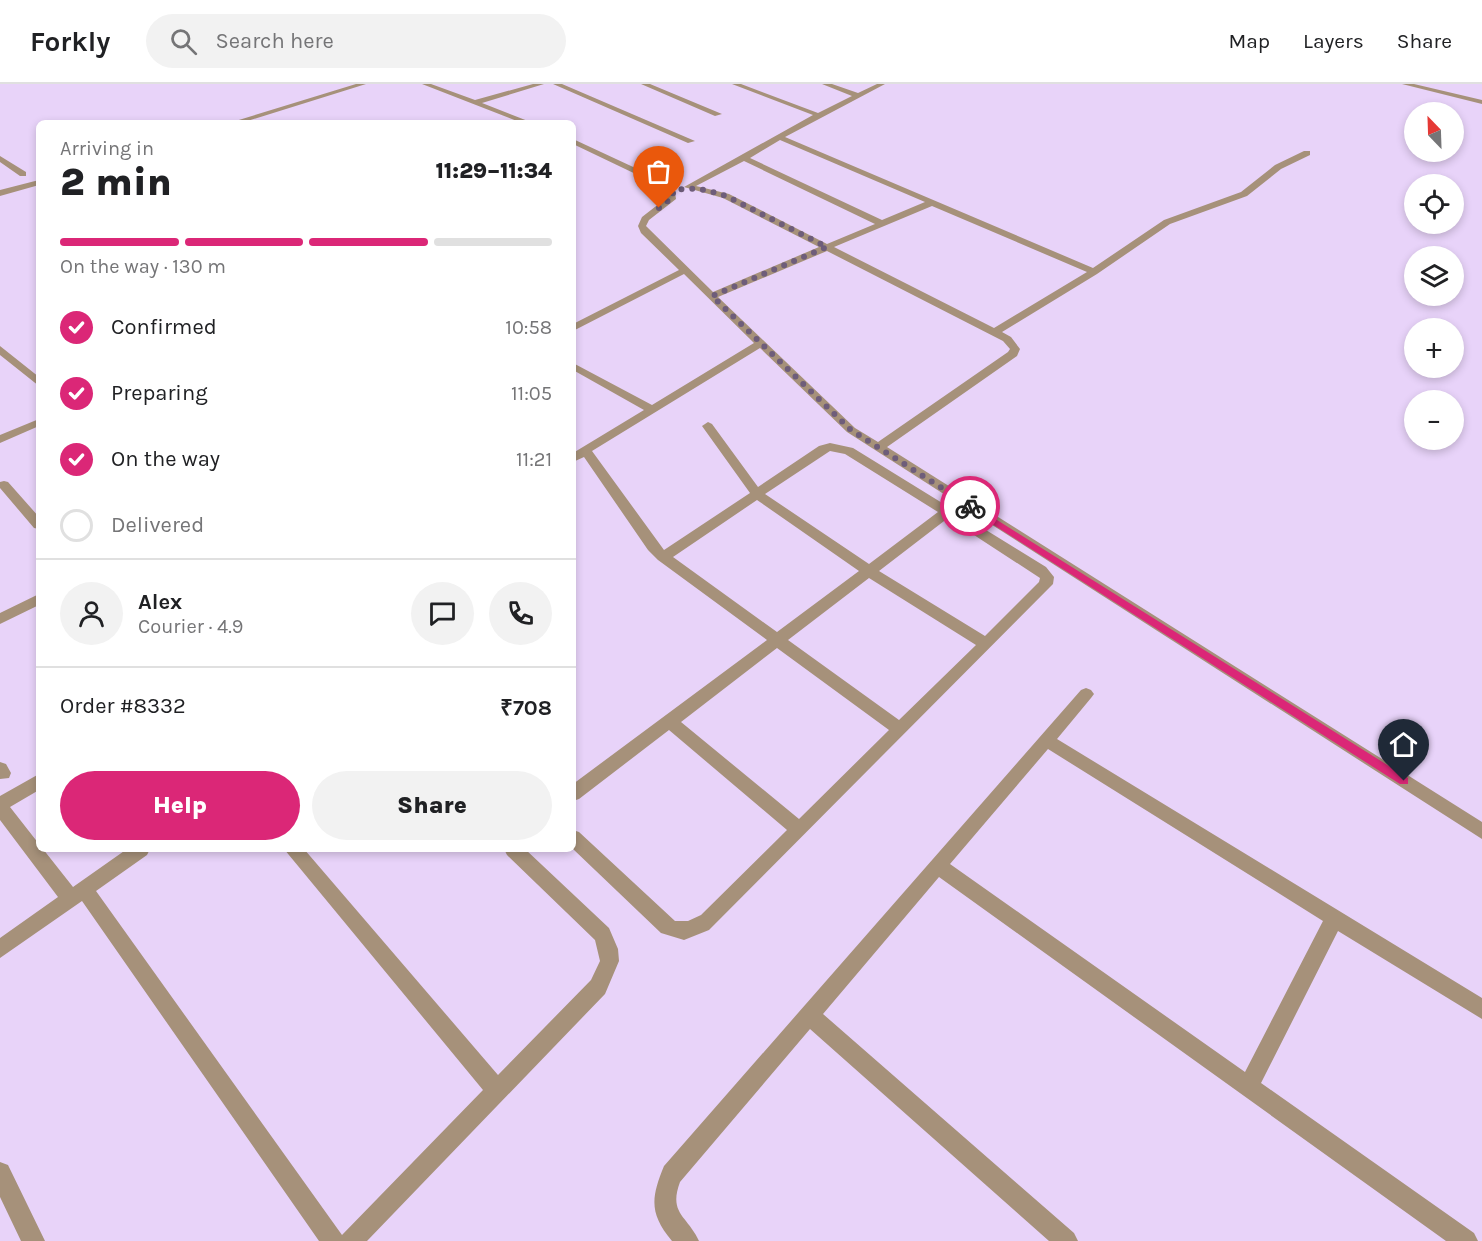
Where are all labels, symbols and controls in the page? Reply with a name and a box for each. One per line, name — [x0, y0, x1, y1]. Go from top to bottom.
search box — [146, 14, 566, 68]
text: Forkly — [30, 25, 110, 58]
icon: search — [167, 25, 200, 58]
text: Search here — [215, 28, 334, 54]
text: Map — [1228, 29, 1270, 53]
text: Layers — [1303, 29, 1364, 53]
text: Share — [1397, 29, 1452, 53]
north arrow — [1404, 102, 1464, 162]
map controls — [1404, 102, 1464, 450]
text: Arriving in — [60, 137, 154, 160]
pin — [633, 146, 684, 208]
icon: bag — [642, 155, 675, 188]
text: 11:29–11:34 — [435, 158, 552, 184]
text: 2 min — [60, 159, 172, 205]
button: locate — [1404, 174, 1464, 234]
button: layers — [1404, 246, 1464, 306]
text: On the way · 130 m — [60, 255, 226, 278]
icon: check — [60, 311, 93, 344]
text: Confirmed — [111, 314, 217, 340]
text: 10:58 — [505, 316, 552, 339]
button: + — [1404, 318, 1464, 378]
icon: check — [60, 377, 93, 410]
text: Preparing — [111, 380, 208, 406]
text: 11:05 — [511, 382, 552, 405]
button: − — [1404, 390, 1464, 450]
icon: check — [60, 443, 93, 476]
text: On the way — [111, 446, 220, 472]
text: 11:21 — [516, 448, 552, 471]
courier — [940, 476, 1000, 536]
icon: bike — [954, 490, 987, 523]
text: Delivered — [111, 512, 204, 538]
button: person — [60, 582, 123, 645]
button: chat — [411, 582, 474, 645]
button: phone — [489, 582, 552, 645]
text: Alex — [138, 589, 182, 615]
text: Courier · 4.9 — [138, 615, 243, 638]
text: Order #8332 — [60, 693, 186, 719]
text: ₹708 — [500, 695, 552, 721]
pin — [1378, 719, 1429, 781]
icon: home — [1387, 728, 1420, 761]
button: Help — [60, 771, 300, 840]
button: Share — [312, 771, 552, 840]

